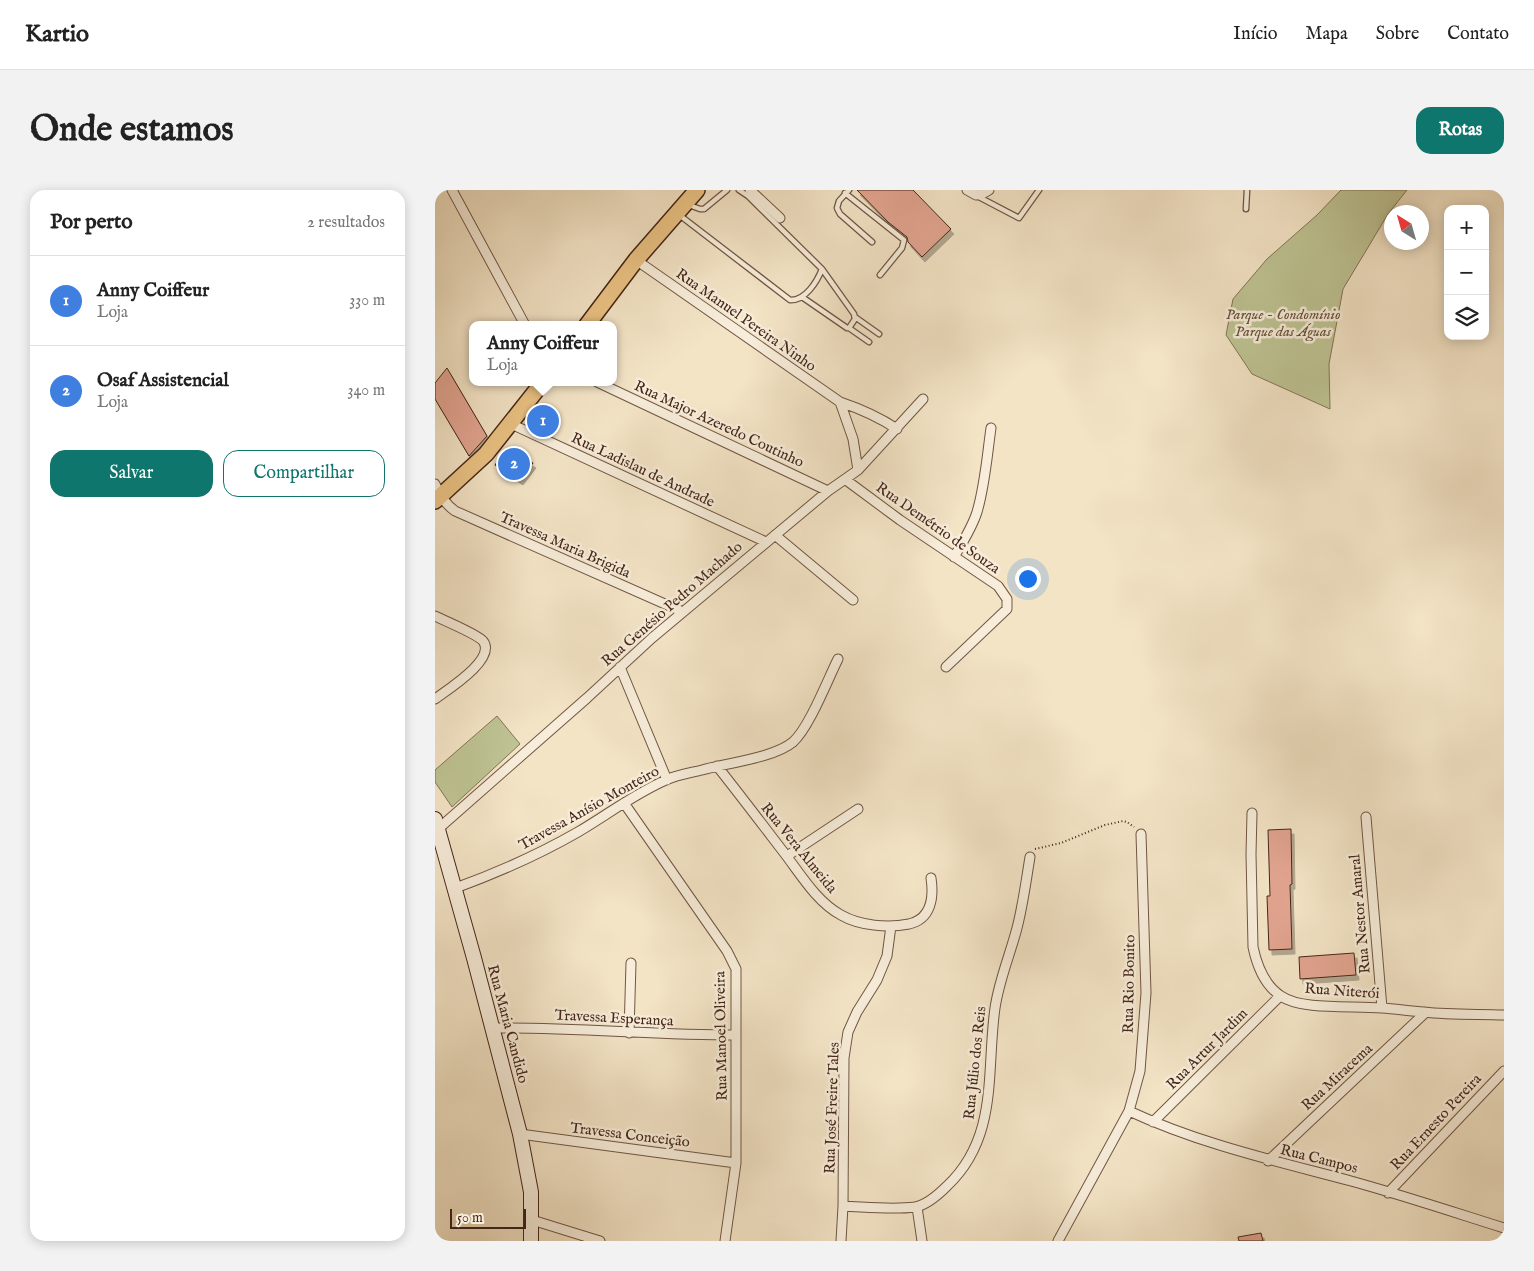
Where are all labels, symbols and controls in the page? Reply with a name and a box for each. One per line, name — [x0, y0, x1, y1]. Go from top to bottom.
text: Kartio — [25, 19, 89, 50]
text: Início — [1233, 23, 1278, 46]
text: Mapa — [1306, 23, 1348, 46]
text: Sobre — [1376, 23, 1419, 46]
text: Contato — [1447, 23, 1509, 46]
button: Rotas — [1416, 107, 1504, 154]
text: Onde estamos — [30, 108, 234, 153]
north arrow — [1384, 205, 1429, 250]
map controls — [1444, 205, 1489, 340]
button: + — [1444, 205, 1489, 250]
text: Por perto — [50, 209, 132, 236]
text: 2 resultados — [307, 213, 385, 233]
button: − — [1444, 250, 1489, 295]
street label: Rua Manuel Pereira Ninho — [672, 264, 820, 376]
text: Anny Coiffeur — [97, 279, 209, 303]
text: 1 — [63, 291, 69, 311]
text: 330 m — [349, 291, 385, 311]
button: layers — [1444, 295, 1489, 340]
text: Loja — [97, 303, 128, 323]
park label: Parque - Condomínio Parque das Águas — [1226, 305, 1340, 342]
popup — [469, 321, 617, 386]
text: Anny Coiffeur — [487, 332, 599, 356]
text: Loja — [487, 356, 518, 376]
text: Osaf Assistencial — [97, 369, 229, 393]
street label: Rua Major Azeredo Coutinho — [631, 376, 807, 472]
text: 2 — [62, 381, 70, 401]
text: 340 m — [347, 381, 385, 401]
text: Loja — [97, 393, 128, 413]
pin: 1 — [527, 402, 559, 440]
street label: Rua Ladislau de Andrade — [568, 428, 718, 512]
pin: 2 — [498, 445, 530, 483]
button: Salvar — [50, 450, 213, 497]
button: Compartilhar — [223, 450, 385, 497]
street label: Rua Demétrio de Souza — [872, 478, 1004, 578]
street label: Travessa Maria Brigida — [497, 508, 634, 583]
street label: Rua Genésio Pedro Machado — [597, 537, 747, 671]
your location — [1015, 566, 1041, 592]
street label: Travessa Anísio Monteiro — [515, 761, 663, 855]
street label: Rua Vera Almeida — [757, 799, 842, 898]
street label: Rua Nestor Amaral — [1345, 853, 1375, 975]
street label: Rua Rio Bonito — [1119, 935, 1139, 1033]
street label: Rua Maria Candido — [483, 963, 533, 1085]
street label: Rua Manoel Oliveira — [710, 970, 732, 1101]
street label: Rua Niterói — [1304, 979, 1380, 1003]
street label: Rua Artur Jardim — [1162, 1004, 1252, 1094]
street label: Travessa Esperança — [554, 1005, 674, 1031]
street label: Rua Júlio dos Reis — [960, 1005, 990, 1121]
street label: Rua Miracema — [1297, 1039, 1377, 1115]
street label: Rua José Freire Tales — [820, 1042, 844, 1174]
street label: Rua Ernesto Pereira — [1386, 1069, 1486, 1174]
street label: Travessa Conceição — [569, 1118, 691, 1152]
street label: Rua Campos — [1278, 1140, 1360, 1178]
scale bar — [450, 1206, 526, 1229]
text: 50 m — [457, 1209, 483, 1227]

